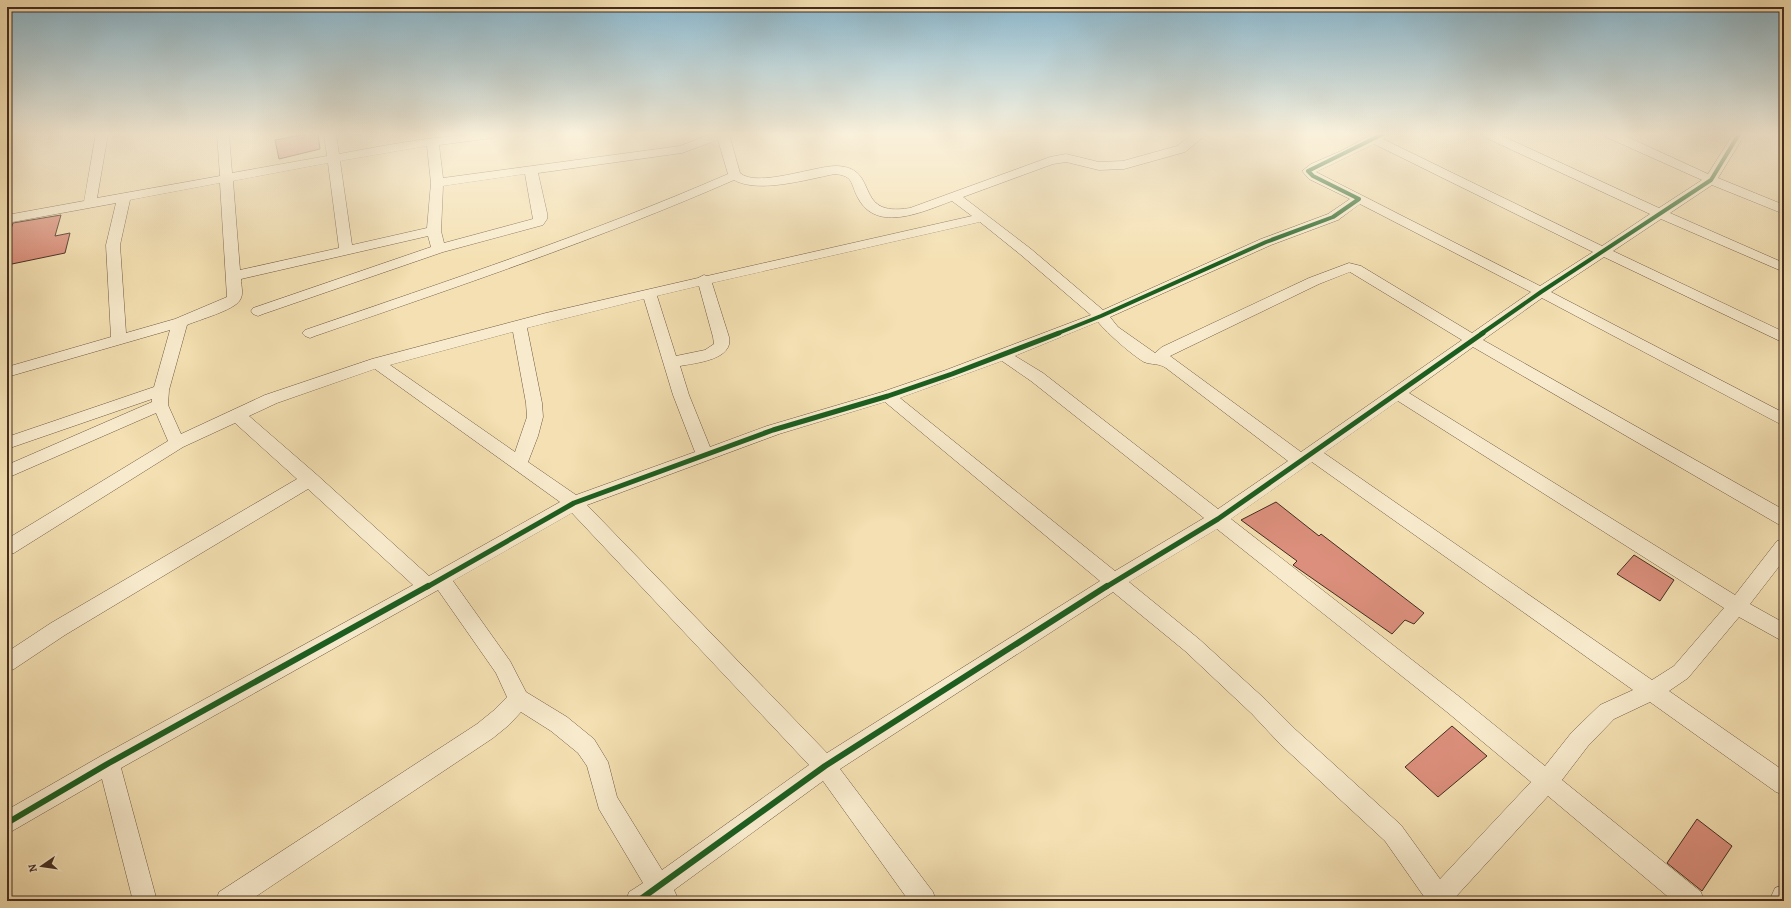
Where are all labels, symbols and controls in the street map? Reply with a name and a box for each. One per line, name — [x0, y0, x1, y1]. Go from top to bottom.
north arrow — [22, 846, 62, 886]
text: N — [25, 863, 41, 874]

